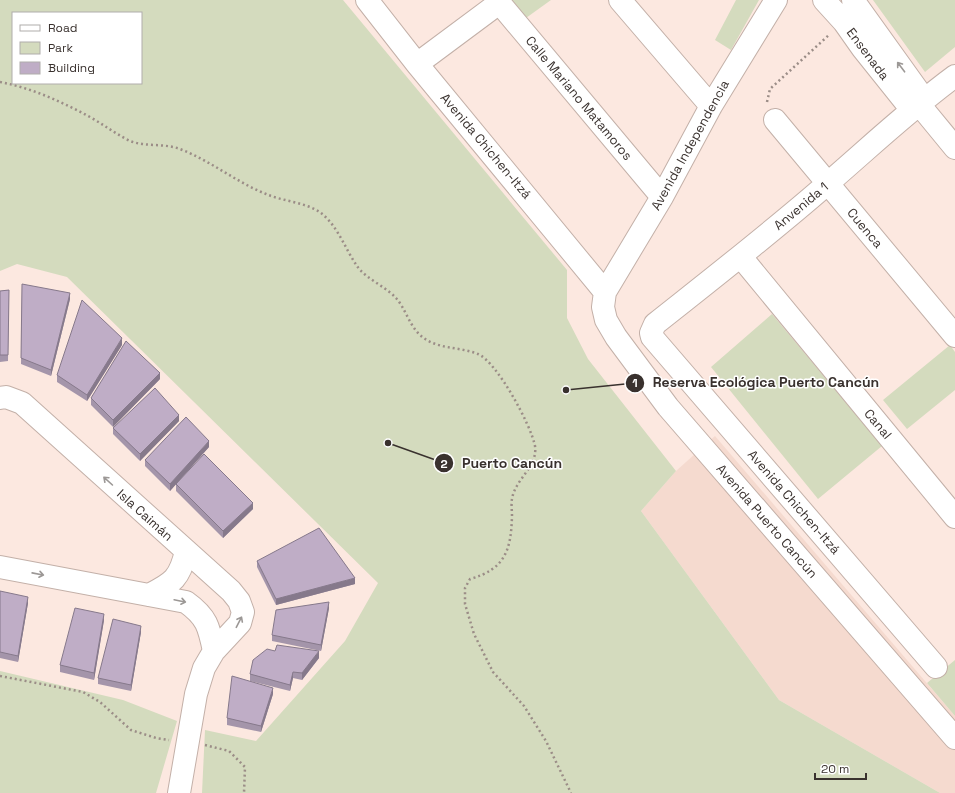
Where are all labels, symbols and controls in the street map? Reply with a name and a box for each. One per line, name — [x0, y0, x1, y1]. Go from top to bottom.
legend — [12, 12, 142, 84]
text: Road — [48, 20, 77, 36]
street label: Ensenada — [843, 25, 893, 84]
street label: Calle Mariano Matamoros — [522, 32, 636, 164]
text: Park — [48, 40, 73, 56]
text: Building — [48, 60, 95, 76]
one-way arrow — [897, 62, 905, 73]
street label: Avenida Independencia — [647, 76, 733, 213]
street label: Avenida Chichen-Itzá — [437, 90, 536, 203]
street label: Anvenida 1 — [770, 178, 832, 234]
street label: Cuenca — [843, 204, 887, 252]
callout: Reserva Ecológica Puerto Cancún — [625, 370, 887, 396]
text: Reserva Ecológica Puerto Cancún — [653, 373, 879, 391]
text: 1 — [632, 375, 638, 391]
street label: Canal — [860, 405, 896, 443]
street label: Avenida Chichen-Itzá — [744, 446, 844, 558]
callout: Puerto Cancún — [434, 450, 570, 476]
text: Puerto Cancún — [462, 454, 562, 472]
text: 2 — [440, 456, 448, 472]
street label: Avenida Puerto Cancún — [713, 460, 821, 582]
one-way arrow — [103, 477, 114, 486]
street label: Isla Caimán — [113, 485, 177, 545]
one-way arrow — [31, 570, 44, 578]
one-way arrow — [173, 598, 186, 606]
one-way arrow — [236, 616, 243, 628]
scale bar — [815, 755, 866, 781]
text: 20 m — [821, 761, 849, 777]

